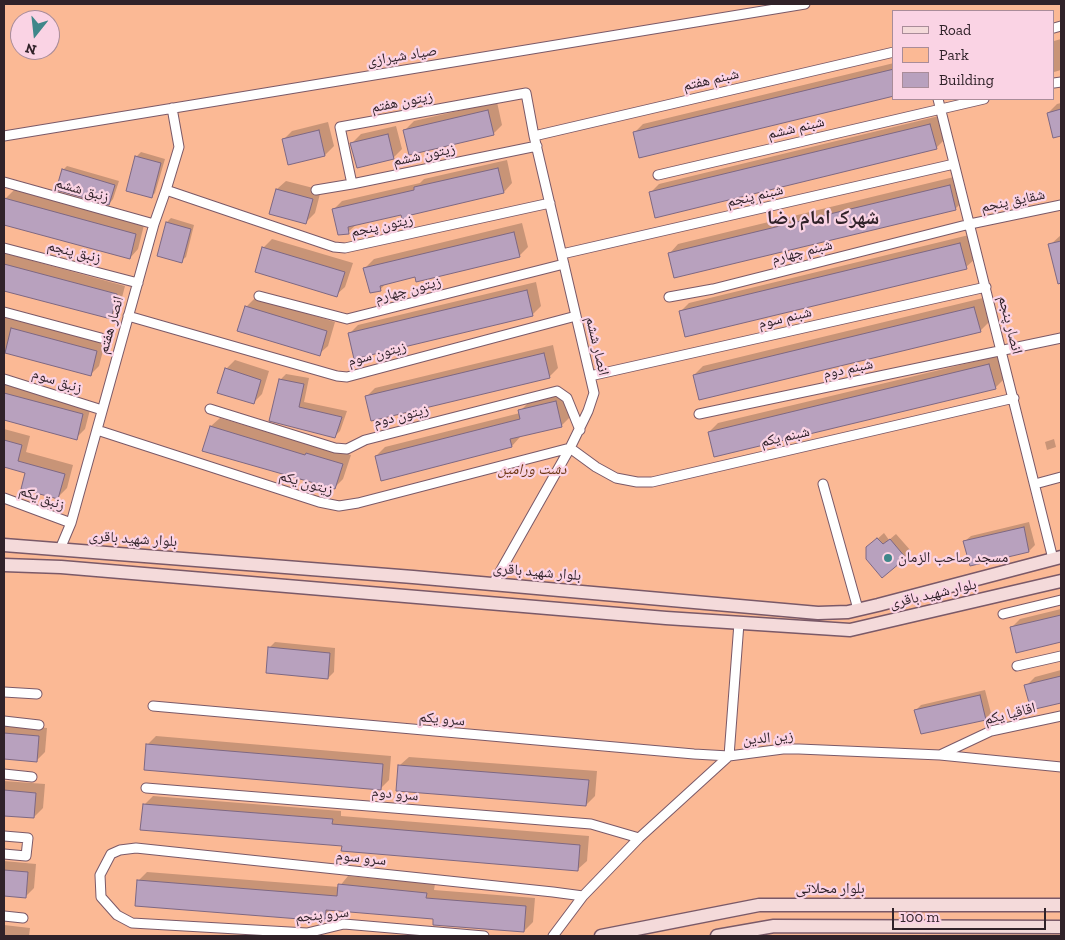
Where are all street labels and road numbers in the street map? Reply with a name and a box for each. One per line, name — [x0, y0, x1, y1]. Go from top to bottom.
street label: صیاد شیرازی — [366, 42, 438, 70]
street label: شبنم هفتم — [681, 65, 741, 95]
street label: زیتون هفتم — [370, 87, 434, 117]
street label: شبنم ششم — [766, 113, 826, 143]
street label: زیتون ششم — [391, 140, 457, 170]
street label: زنبق ششم — [53, 174, 111, 206]
street label: شبنم پنجم — [725, 181, 785, 211]
street label: شقایق پنجم — [979, 185, 1047, 217]
street label: زیتون پنجم — [349, 211, 415, 241]
street label: شبنم چهارم — [770, 236, 834, 268]
street label: زنبق پنجم — [45, 237, 103, 267]
street label: زیتون چهارم — [373, 273, 443, 307]
street label: انصار هفتم — [94, 294, 128, 356]
street label: انصار پنجم — [994, 294, 1026, 356]
street label: شبنم سوم — [757, 303, 813, 333]
street label: انصار ششم — [581, 315, 613, 377]
street label: زیتون سوم — [346, 338, 408, 370]
street label: شبنم دوم — [821, 355, 875, 383]
street label: زنبق سوم — [30, 364, 84, 398]
street label: زیتون دوم — [372, 400, 430, 432]
street label: شبنم یکم — [759, 423, 811, 451]
street label: زیتون یکم — [277, 467, 335, 499]
street label: زنبق یکم — [17, 481, 67, 515]
street label: بلوار شهید باقری — [88, 527, 178, 551]
street label: بلوار شهید باقری — [492, 559, 582, 585]
street label: بلوار شهید باقری — [888, 575, 978, 613]
street label: اقاقیا یکم — [982, 699, 1038, 729]
street label: سرو یکم — [418, 708, 466, 730]
street label: زین الدین — [742, 727, 794, 749]
street label: سرو دوم — [371, 783, 419, 805]
street label: سرو سوم — [335, 846, 387, 870]
street label: بلوار محلاتی — [795, 880, 865, 898]
street label: سرو پنجم — [294, 903, 350, 927]

